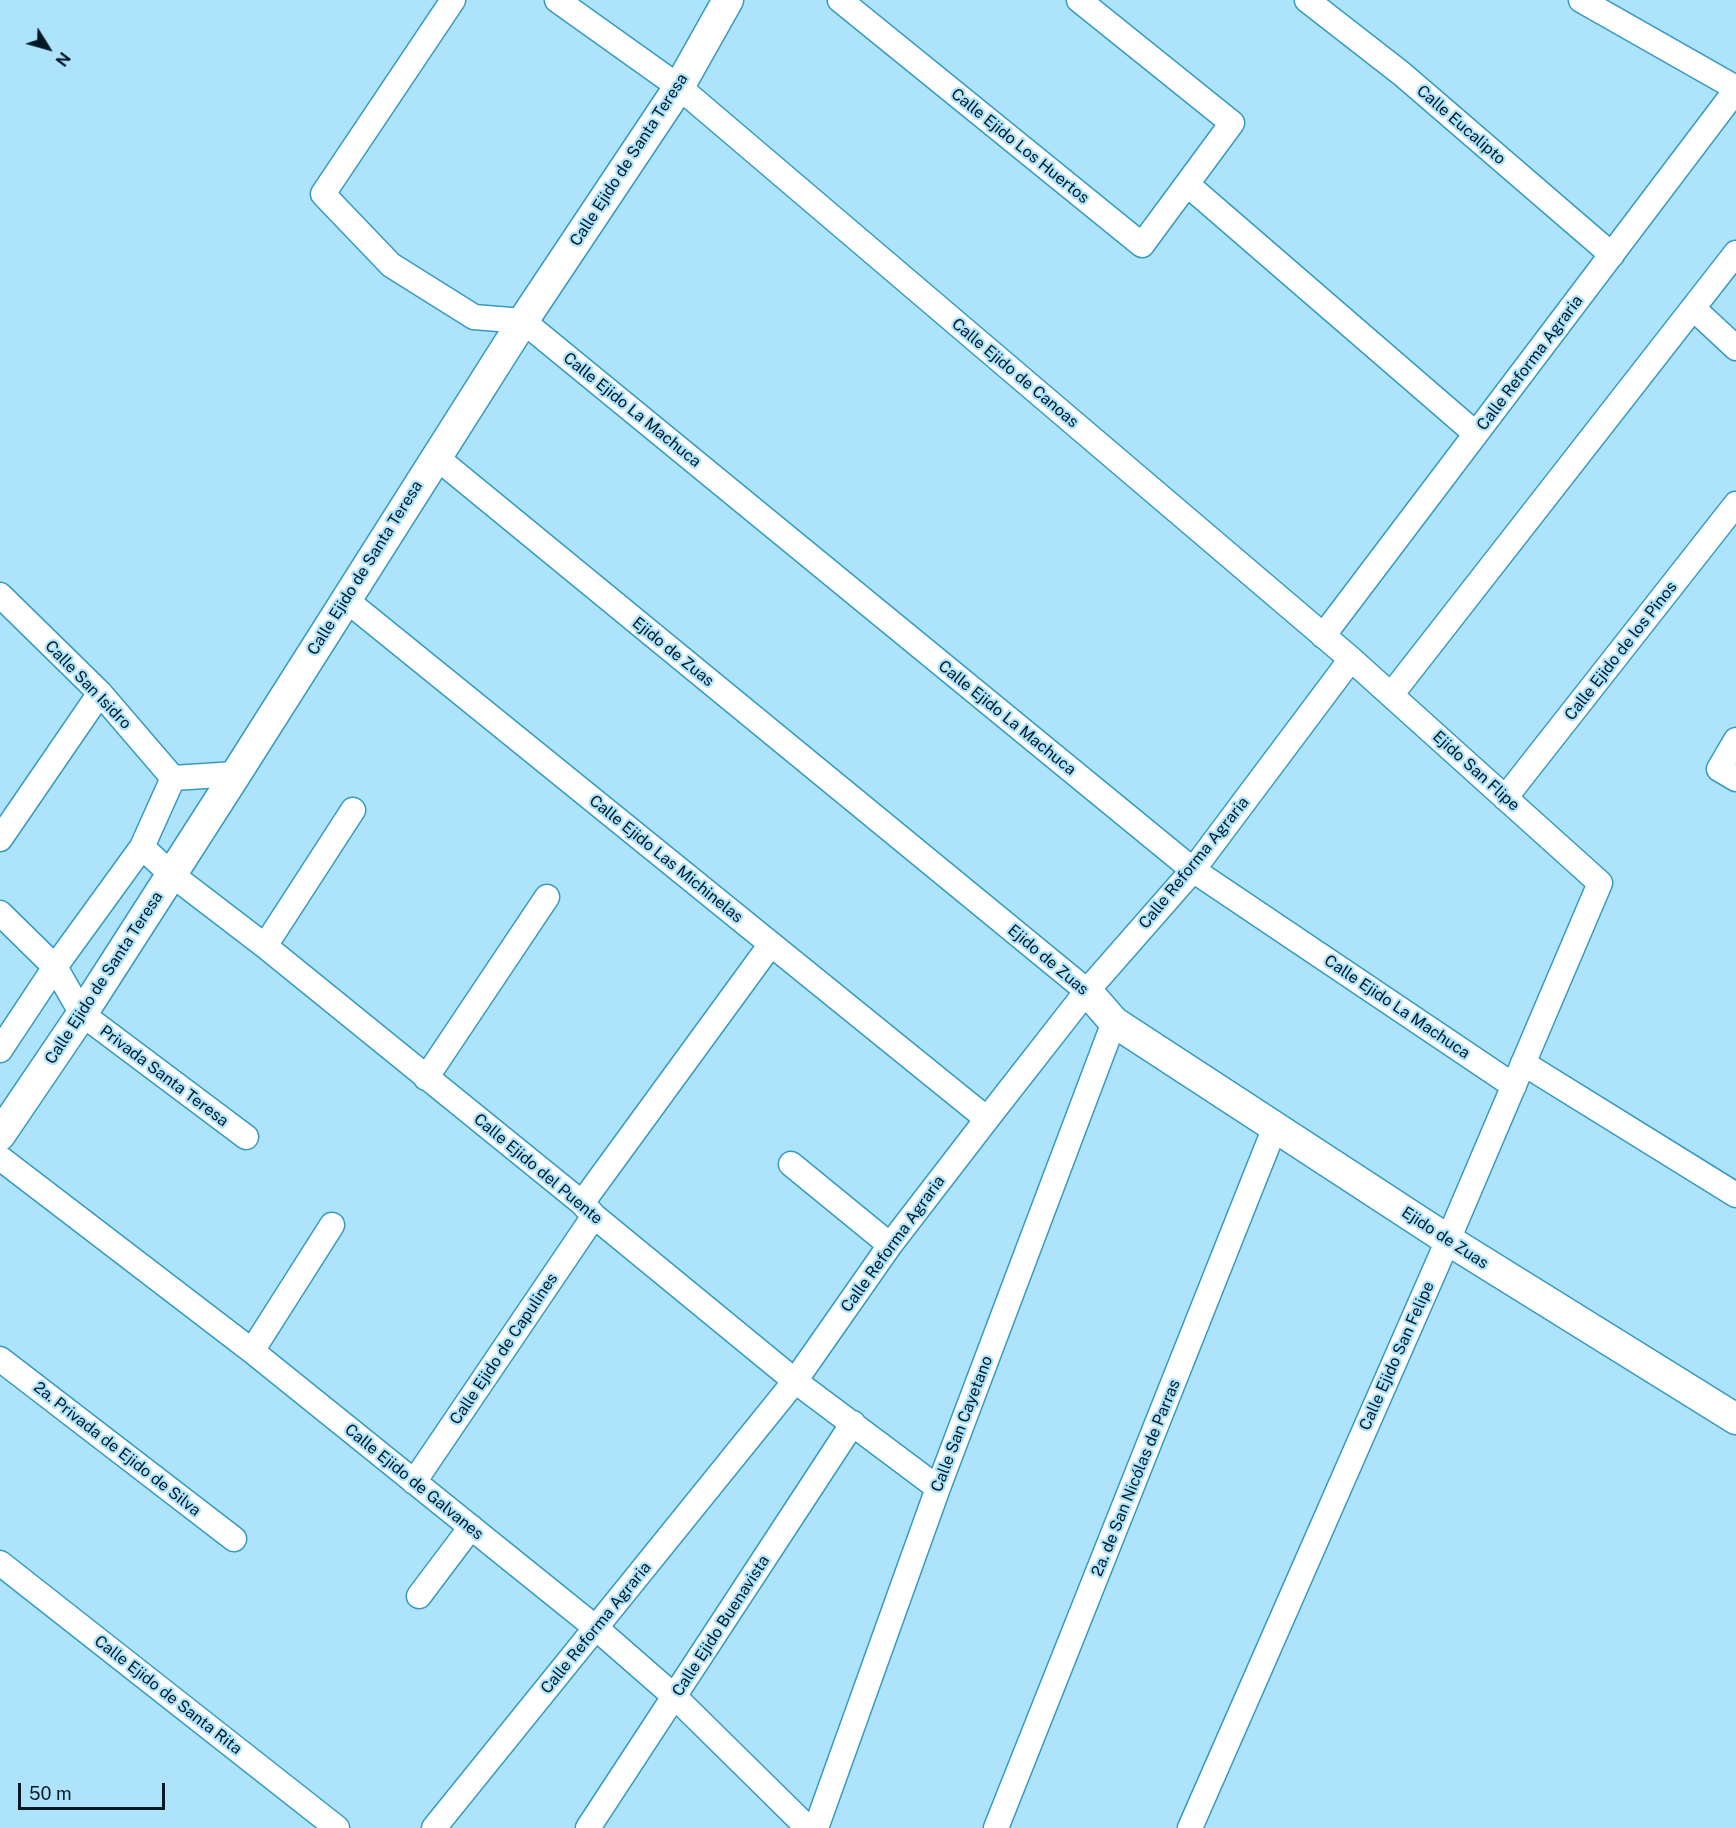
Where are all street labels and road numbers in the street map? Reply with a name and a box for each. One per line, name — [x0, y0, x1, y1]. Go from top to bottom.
street label: Calle Ejido de Santa Teresa — [566, 70, 692, 250]
street label: Calle Eucalipto — [1413, 81, 1509, 169]
street label: Calle Ejido Los Huertos — [947, 84, 1093, 208]
street label: Calle Reforma Agraria — [1473, 292, 1587, 434]
street label: Calle Ejido de Canoas — [948, 314, 1082, 432]
street label: Calle Ejido La Machuca — [559, 349, 705, 471]
street label: Calle Ejido de Santa Teresa — [303, 477, 427, 659]
street label: Calle Ejido de los Pinos — [1561, 578, 1681, 724]
street label: Ejido de Zuas — [628, 613, 718, 691]
street label: Calle San Isidro — [41, 637, 135, 733]
street label: Calle Ejido La Machuca — [934, 657, 1080, 779]
street label: Ejido San Flipe — [1429, 727, 1523, 815]
street label: Calle Ejido Las Michinelas — [585, 791, 747, 927]
street label: Calle Reforma Agraria — [1135, 793, 1253, 933]
street label: Calle Ejido de Santa Teresa — [41, 888, 167, 1068]
street label: Ejido de Zuas — [1004, 921, 1092, 999]
street label: Calle Ejido La Machuca — [1320, 951, 1474, 1063]
street label: Privada Santa Teresa — [96, 1021, 232, 1131]
street label: Calle Ejido del Puente — [470, 1110, 606, 1228]
street label: Calle Reforma Agraria — [837, 1172, 949, 1316]
street label: Ejido de Zuas — [1398, 1203, 1492, 1273]
street label: Calle Ejido de Capulines — [446, 1270, 562, 1428]
street label: Calle Ejido San Felipe — [1356, 1279, 1438, 1433]
street label: Calle San Cayetano — [927, 1353, 997, 1495]
street label: 2a. de San Nicólas de Parras — [1088, 1377, 1184, 1579]
street label: 2a. Privada de Ejido de Silva — [30, 1378, 204, 1520]
street label: Calle Ejido de Galvanes — [341, 1420, 487, 1544]
street label: Calle Ejido Buenavista — [668, 1552, 774, 1700]
street label: Calle Reforma Agraria — [537, 1558, 655, 1698]
street label: Calle Ejido de Santa Rita — [90, 1631, 246, 1759]

